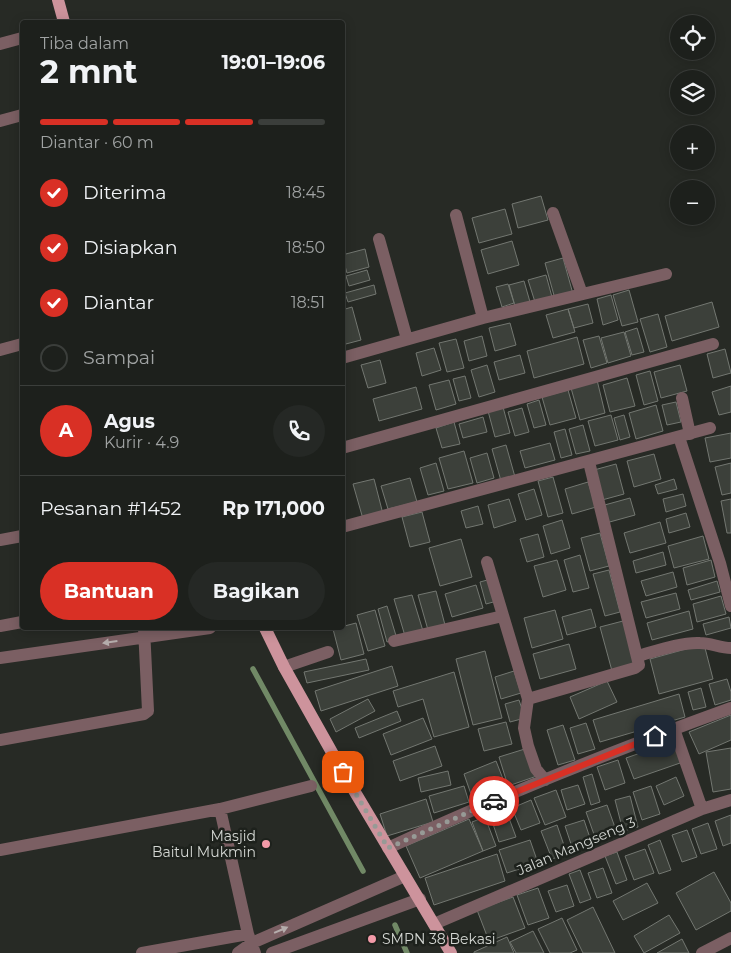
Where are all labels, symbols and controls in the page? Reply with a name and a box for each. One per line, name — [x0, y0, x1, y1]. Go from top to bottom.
map controls — [670, 15, 715, 225]
button: locate — [670, 15, 715, 60]
text: Tiba dalam — [40, 34, 129, 53]
text: 19:01–19:06 — [222, 51, 325, 74]
text: 2 mnt — [40, 52, 138, 91]
button: layers — [670, 70, 715, 115]
button: + — [670, 125, 715, 170]
text: Diantar · 60 m — [40, 133, 154, 152]
icon: check — [40, 179, 68, 207]
button: − — [670, 180, 715, 225]
text: Diterima — [83, 181, 166, 204]
text: 18:45 — [286, 183, 325, 202]
icon: check — [40, 234, 68, 262]
text: Disiapkan — [83, 236, 178, 259]
text: 18:50 — [286, 238, 325, 257]
icon: check — [40, 289, 68, 317]
text: Diantar — [83, 291, 154, 314]
text: 18:51 — [291, 293, 325, 312]
text: Sampai — [83, 346, 155, 369]
button: phone — [273, 405, 325, 457]
text: Agus — [104, 410, 155, 433]
text: A — [59, 419, 73, 442]
text: Kurir · 4.9 — [104, 433, 179, 452]
text: Pesanan #1452 — [40, 497, 181, 520]
text: Rp 171,000 — [222, 497, 325, 520]
button: Bantuan — [40, 562, 178, 620]
button: Bagikan — [188, 562, 325, 620]
one-way arrow — [102, 638, 118, 646]
pin — [634, 715, 676, 757]
icon: home — [641, 722, 669, 750]
pin — [322, 751, 364, 793]
icon: bag — [329, 758, 357, 786]
courier — [469, 776, 519, 826]
icon: car — [480, 787, 508, 815]
street label: Jalan Mangseng 3 — [513, 813, 638, 879]
place label: Masjid Baitul Mukmin — [152, 827, 256, 861]
marker: Masjid Baitul Mukmin — [260, 838, 272, 850]
one-way arrow — [274, 926, 288, 934]
place label: SMPN 38 Bekasi — [382, 930, 496, 948]
marker: SMPN 38 Bekasi — [366, 933, 378, 945]

